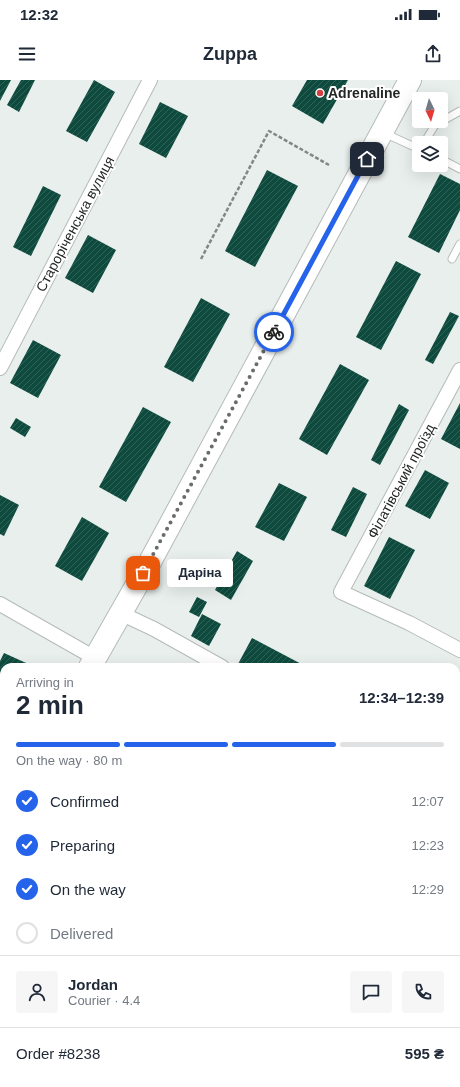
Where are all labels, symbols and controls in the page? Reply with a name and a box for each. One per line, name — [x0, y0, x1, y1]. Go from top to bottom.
text: 12:32 — [20, 6, 58, 23]
icon: menu — [16, 43, 38, 65]
icon: share — [422, 43, 444, 65]
text: Zuppa — [203, 44, 257, 64]
place label: Adrenaline — [328, 85, 401, 101]
marker: Adrenaline — [315, 88, 325, 98]
north arrow — [412, 92, 448, 128]
map controls — [412, 92, 448, 172]
button: layers — [412, 136, 448, 172]
pin — [350, 142, 384, 176]
icon: home — [356, 148, 378, 170]
street label: Староріченська вулиця — [32, 153, 118, 295]
courier — [254, 312, 294, 352]
icon: bike — [263, 321, 285, 343]
street label: Філатівський проїзд — [364, 421, 438, 541]
pin — [126, 556, 160, 590]
callout: Даріна — [167, 559, 233, 587]
icon: bag — [132, 562, 154, 584]
text: Даріна — [178, 565, 222, 580]
text: Arriving in — [16, 675, 74, 690]
text: 12:34–12:39 — [359, 689, 444, 706]
text: 2 min — [16, 690, 84, 720]
text: On the way · 80 m — [16, 753, 122, 768]
icon: check — [16, 790, 38, 812]
text: Confirmed — [50, 793, 119, 810]
text: 12:07 — [411, 794, 444, 809]
icon: check — [16, 834, 38, 856]
text: Preparing — [50, 837, 115, 854]
text: 12:23 — [411, 838, 444, 853]
icon: check — [16, 878, 38, 900]
text: On the way — [50, 881, 126, 898]
text: 12:29 — [411, 882, 444, 897]
text: Delivered — [50, 925, 113, 942]
button: person — [16, 971, 58, 1013]
button: chat — [350, 971, 392, 1013]
button: phone — [402, 971, 444, 1013]
text: Jordan — [68, 976, 118, 993]
text: Courier · 4.4 — [68, 993, 140, 1008]
text: Order #8238 — [16, 1045, 100, 1062]
text: 595 ₴ — [405, 1045, 444, 1062]

